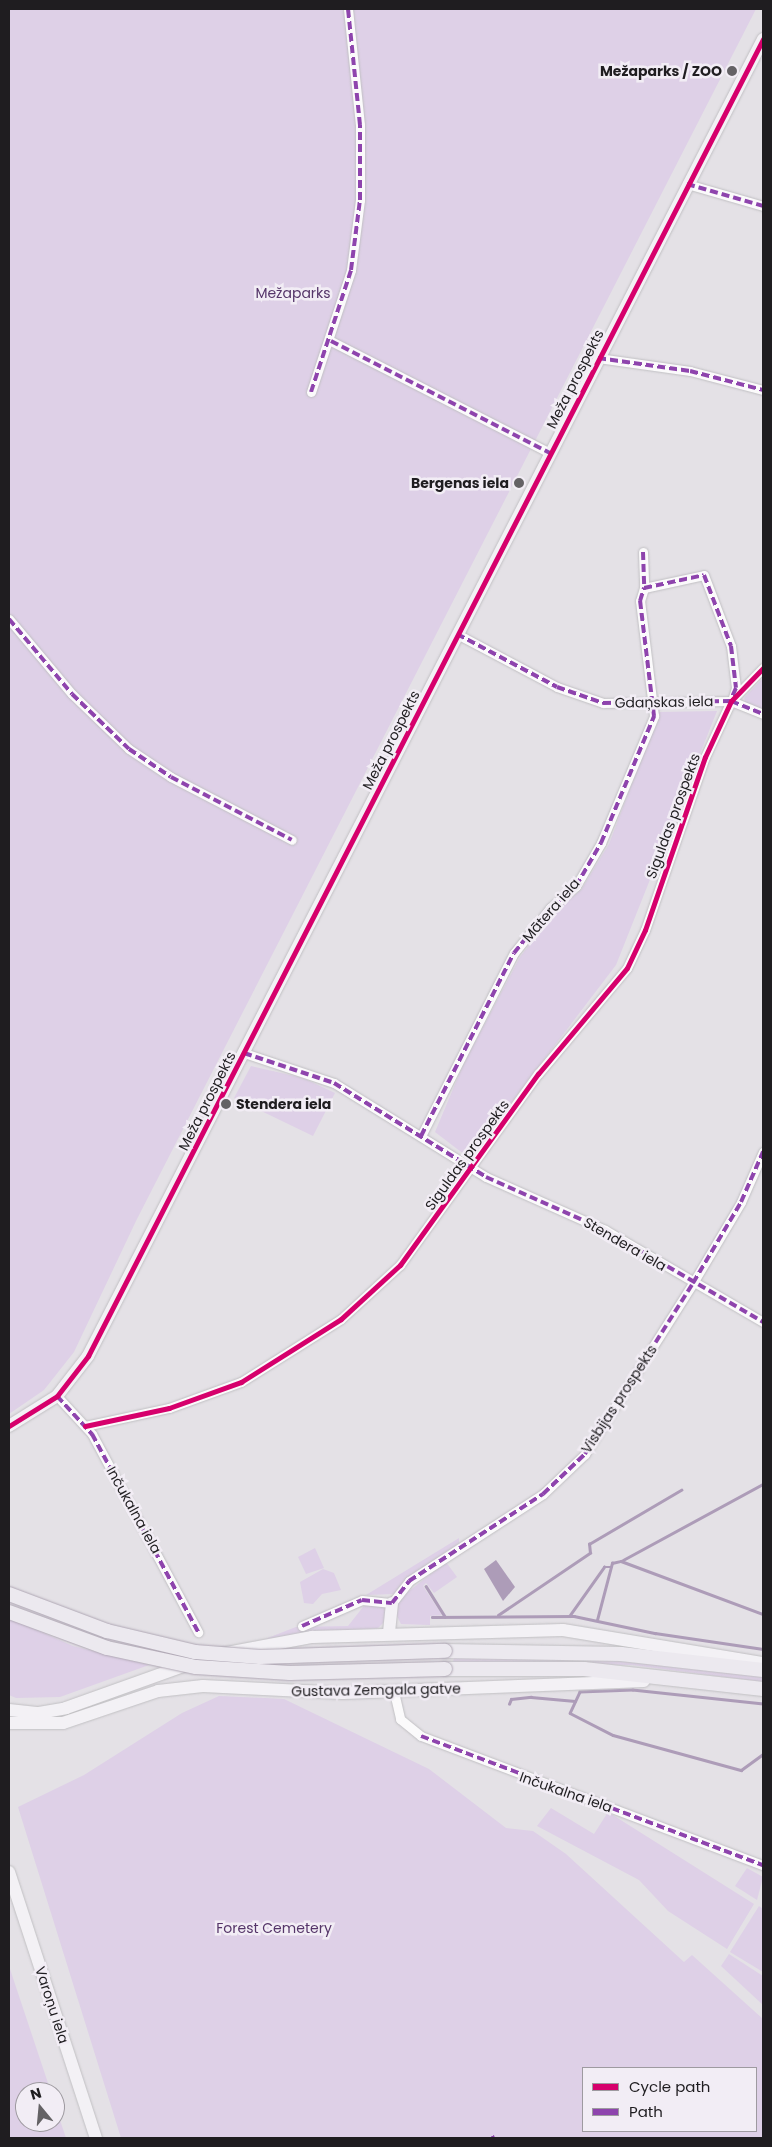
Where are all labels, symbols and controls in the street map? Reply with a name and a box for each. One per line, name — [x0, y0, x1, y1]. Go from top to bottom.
place label: Mežaparks / ZOO — [600, 63, 722, 79]
marker: Mežaparks / ZOO — [726, 65, 738, 77]
park label: Mežaparks — [255, 285, 331, 301]
street label: Meža prospekts — [543, 327, 607, 431]
place label: Bergenas iela — [411, 475, 509, 491]
marker: Bergenas iela — [513, 477, 525, 489]
street label: Meža prospekts — [359, 688, 423, 792]
street label: Gdaņskas iela — [614, 693, 714, 711]
street label: Siguldas prospekts — [642, 751, 704, 881]
street label: Mātera iela — [519, 875, 583, 945]
street label: Meža prospekts — [175, 1049, 239, 1153]
place label: Stendera iela — [236, 1096, 331, 1112]
street label: Siguldas prospekts — [421, 1097, 513, 1213]
marker: Stendera iela — [220, 1098, 232, 1110]
street label: Stendera iela — [581, 1214, 669, 1274]
street label: Visbijas prospekts — [578, 1342, 660, 1456]
street label: Inčukalna iela — [103, 1463, 165, 1557]
street label: Gustava Zemgala gatve — [291, 1680, 461, 1700]
street label: Inčukalna iela — [517, 1768, 615, 1816]
park label: Forest Cemetery — [216, 1920, 332, 1936]
street label: Varoņu iela — [32, 1964, 72, 2046]
legend — [582, 2067, 757, 2132]
text: Cycle path — [629, 2076, 710, 2097]
north arrow — [15, 2082, 65, 2132]
text: N — [28, 2083, 44, 2105]
text: Path — [629, 2101, 663, 2122]

